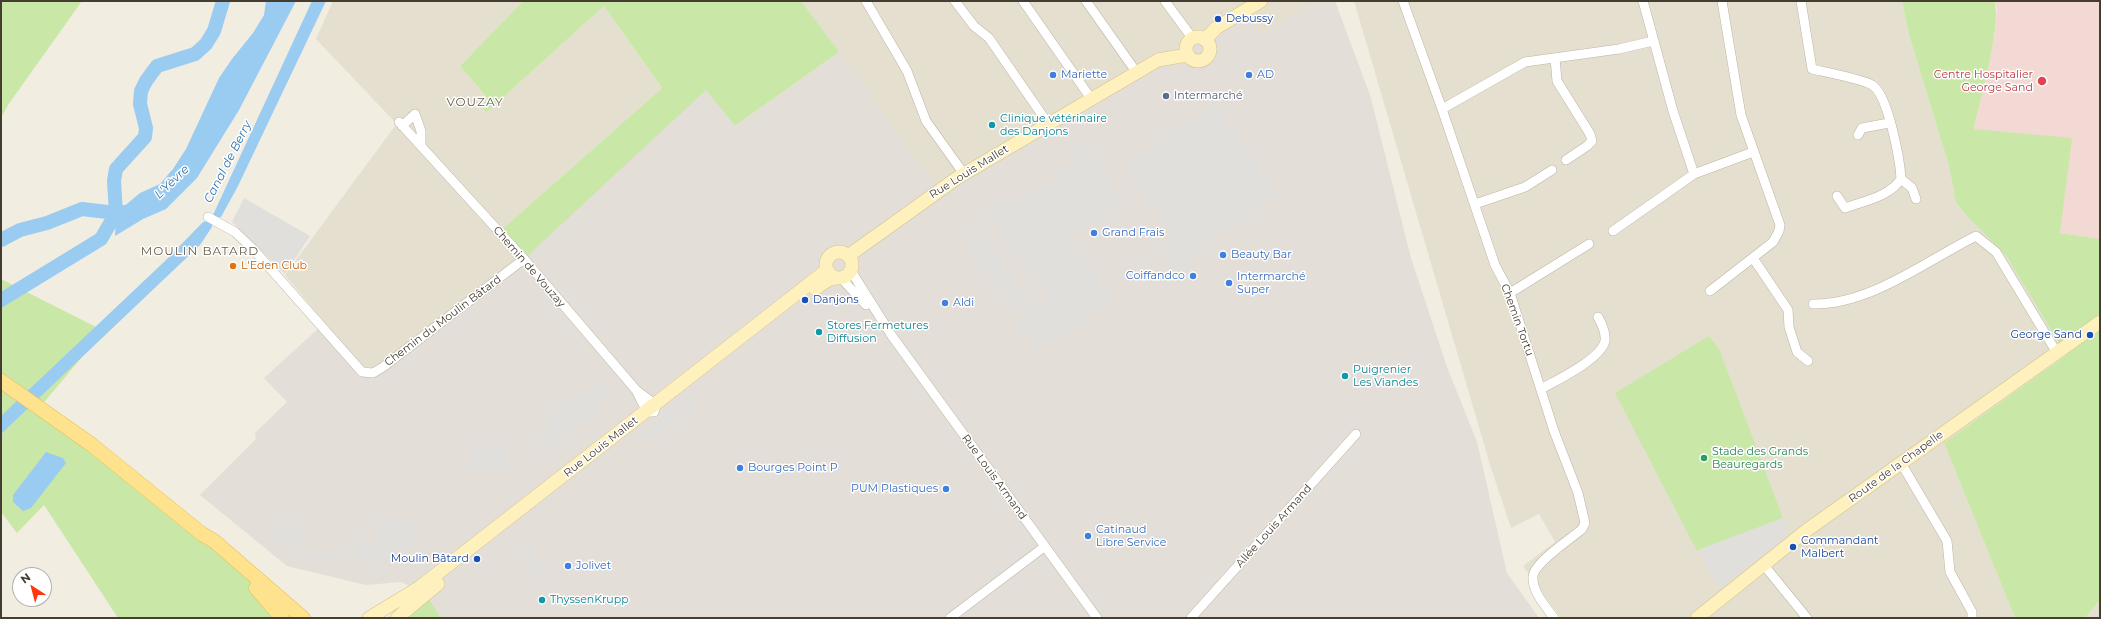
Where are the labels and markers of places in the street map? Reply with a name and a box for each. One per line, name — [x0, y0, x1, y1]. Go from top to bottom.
place label: Debussy — [1226, 12, 1273, 26]
marker: Debussy — [1213, 14, 1223, 24]
place label: Mariette — [1061, 68, 1107, 82]
place label: AD — [1257, 68, 1274, 82]
place label: Centre Hospitalier George Sand — [1934, 68, 2033, 94]
marker: Mariette — [1048, 70, 1058, 80]
marker: AD — [1244, 70, 1254, 80]
marker: Centre Hospitalier George Sand — [2036, 75, 2048, 87]
place label: Intermarché — [1174, 89, 1243, 103]
marker: Intermarché — [1161, 91, 1171, 101]
place label: Clinique vétérinaire des Danjons — [1000, 112, 1107, 138]
marker: Clinique vétérinaire des Danjons — [987, 120, 997, 130]
place label: Grand Frais — [1102, 226, 1164, 240]
marker: Grand Frais — [1089, 228, 1099, 238]
place label: Beauty Bar — [1231, 248, 1292, 262]
marker: Beauty Bar — [1218, 250, 1228, 260]
place label: L'Eden Club — [241, 259, 307, 273]
marker: L'Eden Club — [228, 261, 238, 271]
place label: Coiffandco — [1126, 269, 1185, 283]
place label: Intermarché Super — [1237, 270, 1306, 296]
marker: Coiffandco — [1188, 271, 1198, 281]
marker: Intermarché Super — [1224, 278, 1234, 288]
place label: Danjons — [813, 293, 859, 307]
marker: Danjons — [800, 295, 810, 305]
place label: Aldi — [953, 296, 974, 310]
marker: Aldi — [940, 298, 950, 308]
place label: Stores Fermetures Diffusion — [827, 319, 928, 345]
marker: Stores Fermetures Diffusion — [814, 327, 824, 337]
place label: George Sand — [2010, 328, 2082, 342]
marker: George Sand — [2085, 330, 2095, 340]
place label: Puigrenier Les Viandes — [1353, 363, 1418, 389]
marker: Puigrenier Les Viandes — [1340, 371, 1350, 381]
place label: Stade des Grands Beauregards — [1712, 445, 1808, 471]
marker: Stade des Grands Beauregards — [1699, 453, 1709, 463]
place label: Bourges Point P — [748, 461, 838, 475]
marker: Bourges Point P — [735, 463, 745, 473]
place label: PUM Plastiques — [851, 482, 938, 496]
marker: PUM Plastiques — [941, 484, 951, 494]
place label: Catinaud Libre Service — [1096, 523, 1166, 549]
marker: Catinaud Libre Service — [1083, 531, 1093, 541]
place label: Commandant Malbert — [1801, 534, 1879, 560]
marker: Commandant Malbert — [1788, 542, 1798, 552]
place label: Moulin Bâtard — [391, 552, 469, 566]
marker: Moulin Bâtard — [472, 554, 482, 564]
place label: Jolivet — [576, 559, 611, 573]
marker: Jolivet — [563, 561, 573, 571]
place label: ThyssenKrupp — [550, 593, 629, 607]
marker: ThyssenKrupp — [537, 595, 547, 605]

